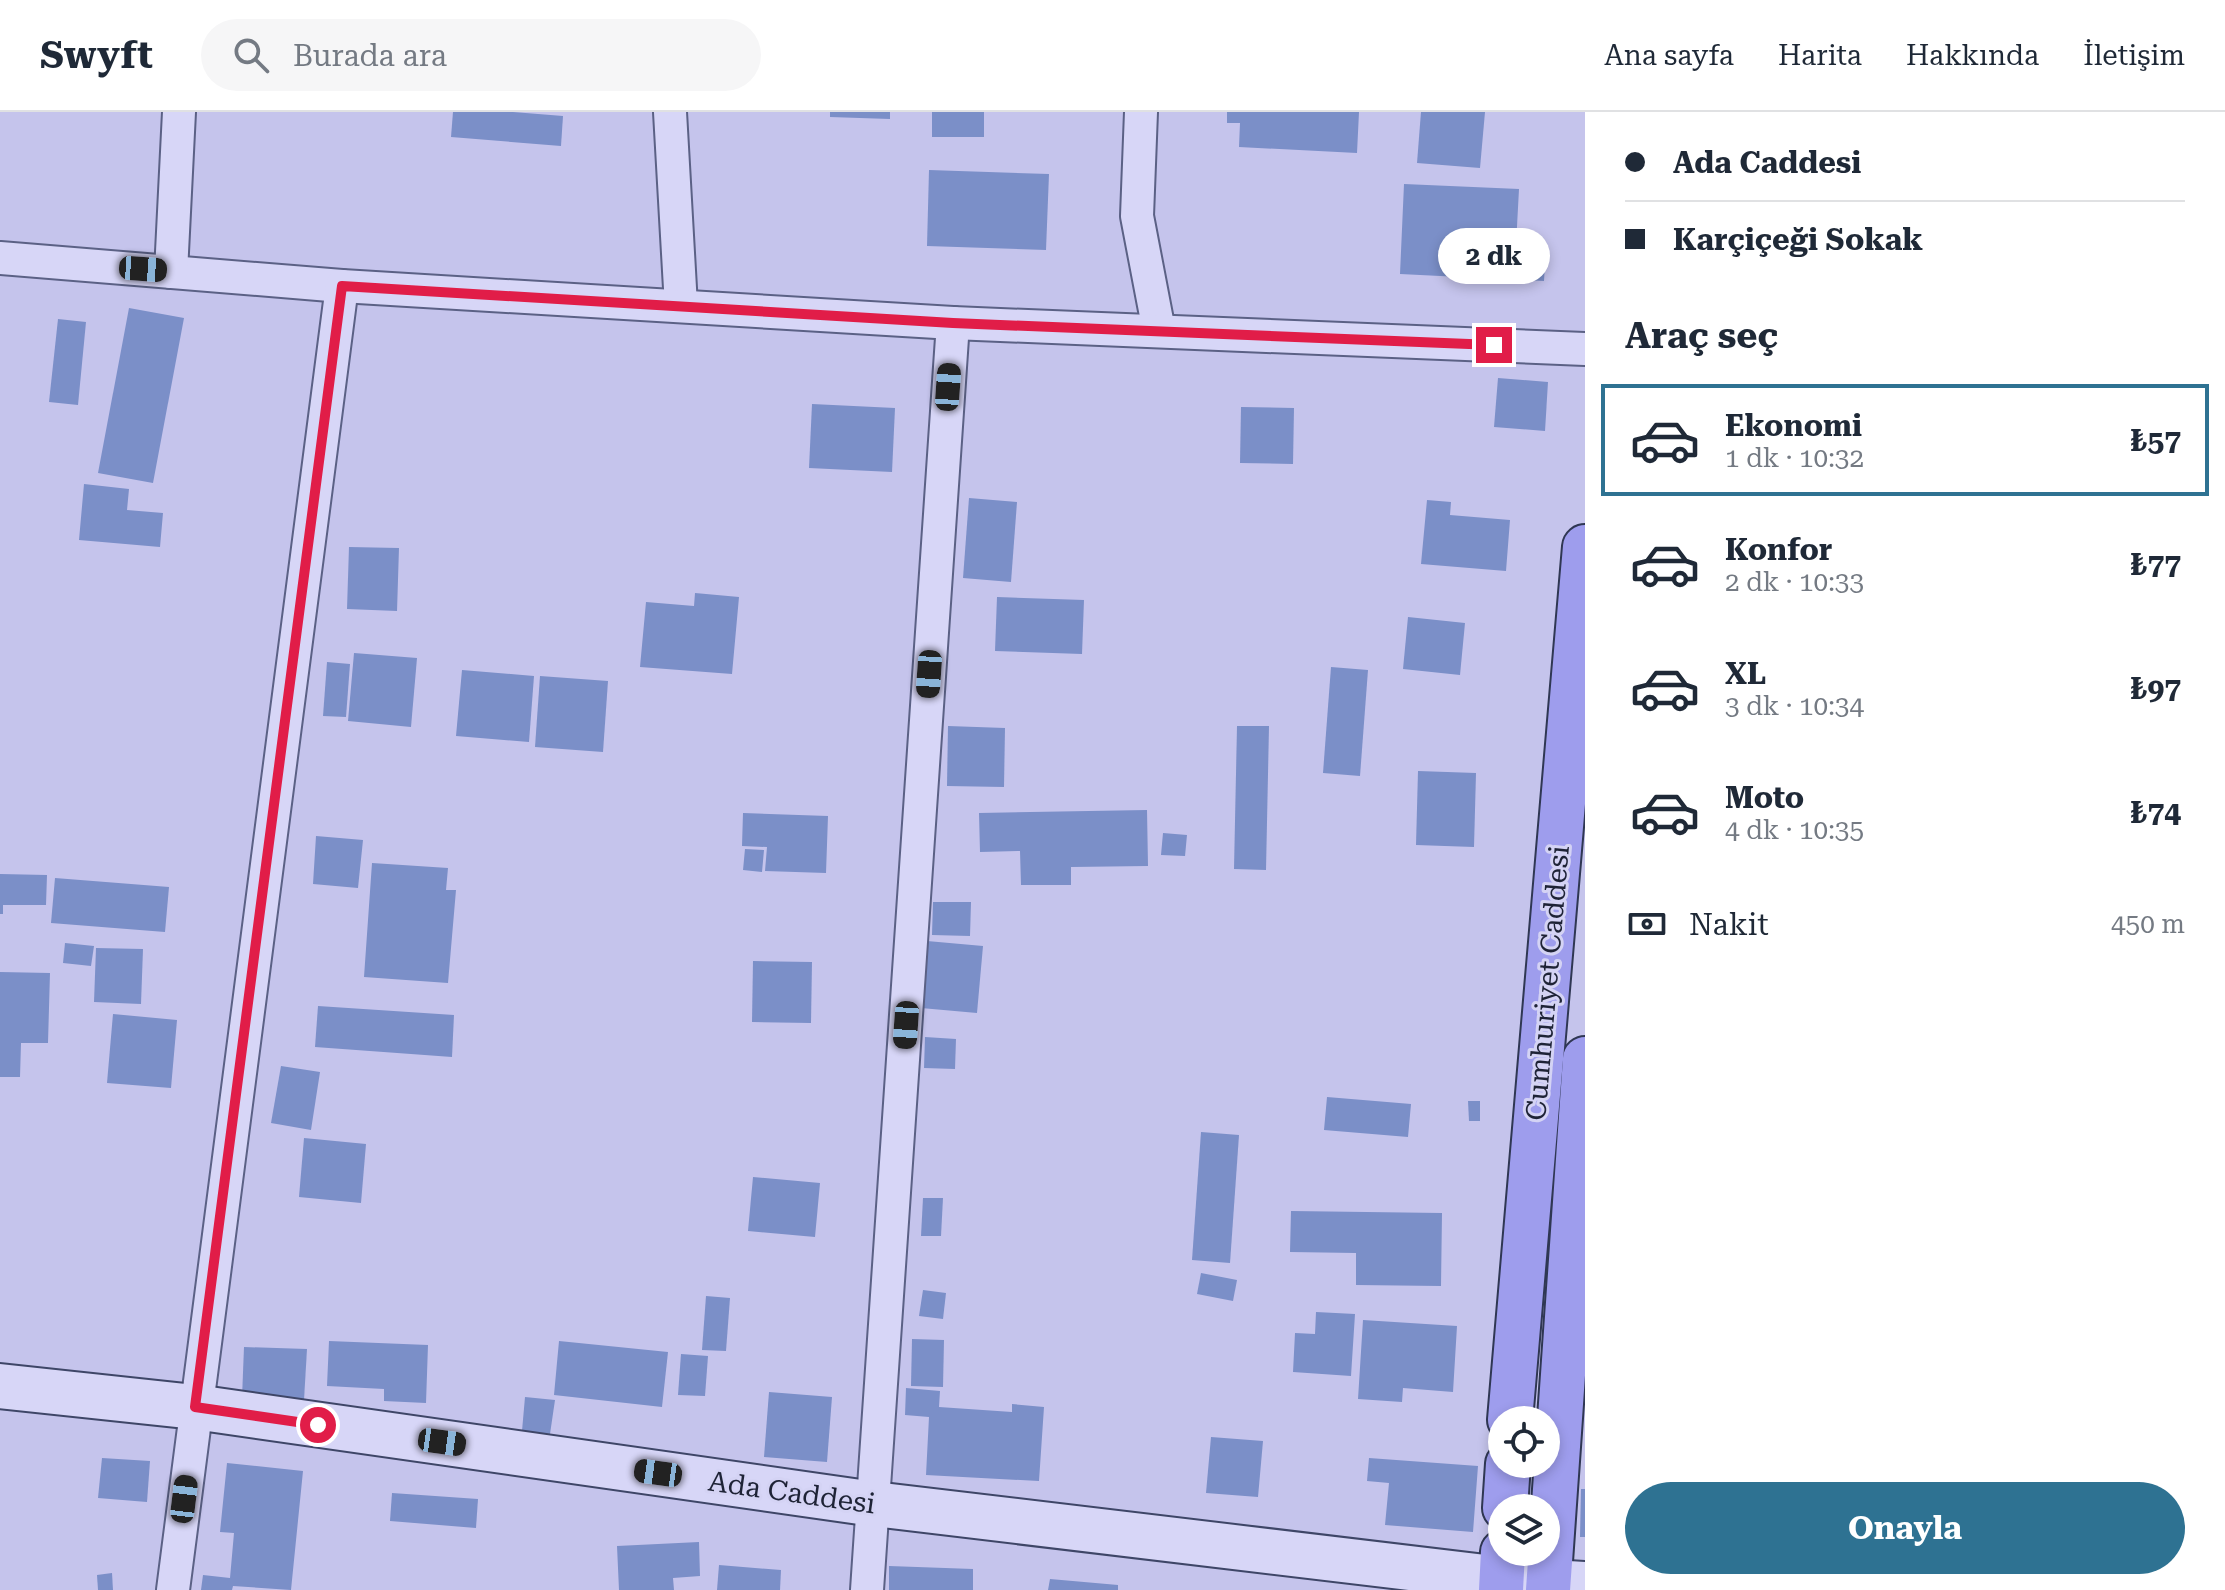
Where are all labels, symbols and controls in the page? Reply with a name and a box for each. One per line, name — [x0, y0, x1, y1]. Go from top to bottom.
search box — [201, 19, 761, 91]
text: Swyft — [40, 33, 153, 77]
icon: search — [229, 33, 273, 77]
text: Burada ara — [293, 38, 447, 73]
text: Ana sayfa — [1604, 39, 1734, 72]
text: Harita — [1778, 39, 1862, 72]
text: Hakkında — [1906, 39, 2039, 72]
text: İletişim — [2083, 39, 2185, 72]
text: Ada Caddesi — [1673, 145, 1861, 180]
text: Karçiçeği Sokak — [1673, 222, 1923, 257]
callout: 2 dk — [1438, 229, 1550, 285]
text: 2 dk — [1466, 241, 1522, 271]
car — [118, 255, 168, 283]
text: Araç seç — [1625, 315, 1778, 357]
route end — [1476, 327, 1512, 363]
car — [934, 362, 962, 412]
icon: car — [1629, 404, 1701, 476]
text: Ekonomi — [1725, 408, 1862, 443]
text: ₺57 — [2131, 423, 2181, 458]
text: 1 dk · 10:32 — [1725, 443, 1864, 473]
icon: car — [1629, 528, 1701, 600]
text: Konfor — [1725, 532, 1833, 567]
text: ₺77 — [2131, 547, 2181, 582]
text: 2 dk · 10:33 — [1725, 567, 1864, 597]
car — [915, 649, 943, 699]
icon: car — [1629, 652, 1701, 724]
text: XL — [1725, 656, 1766, 691]
text: ₺97 — [2131, 671, 2181, 706]
text: 3 dk · 10:34 — [1725, 691, 1864, 721]
icon: car — [1629, 776, 1701, 848]
text: Moto — [1725, 780, 1804, 815]
text: ₺74 — [2131, 795, 2181, 830]
text: 4 dk · 10:35 — [1725, 815, 1864, 845]
street label: Cumhuriyet Caddesi — [1519, 844, 1576, 1122]
icon: cash — [1625, 902, 1669, 946]
text: Nakit — [1689, 907, 1769, 942]
text: 450 m — [2111, 909, 2185, 939]
car — [892, 1000, 920, 1050]
map controls — [1488, 1406, 1560, 1566]
button: locate — [1488, 1406, 1560, 1478]
route start — [300, 1407, 336, 1443]
car — [417, 1427, 467, 1457]
car — [633, 1458, 683, 1488]
street label: Ada Caddesi — [706, 1464, 878, 1521]
car — [169, 1474, 199, 1524]
button: Onayla — [1625, 1482, 2185, 1574]
button: layers — [1488, 1494, 1560, 1566]

